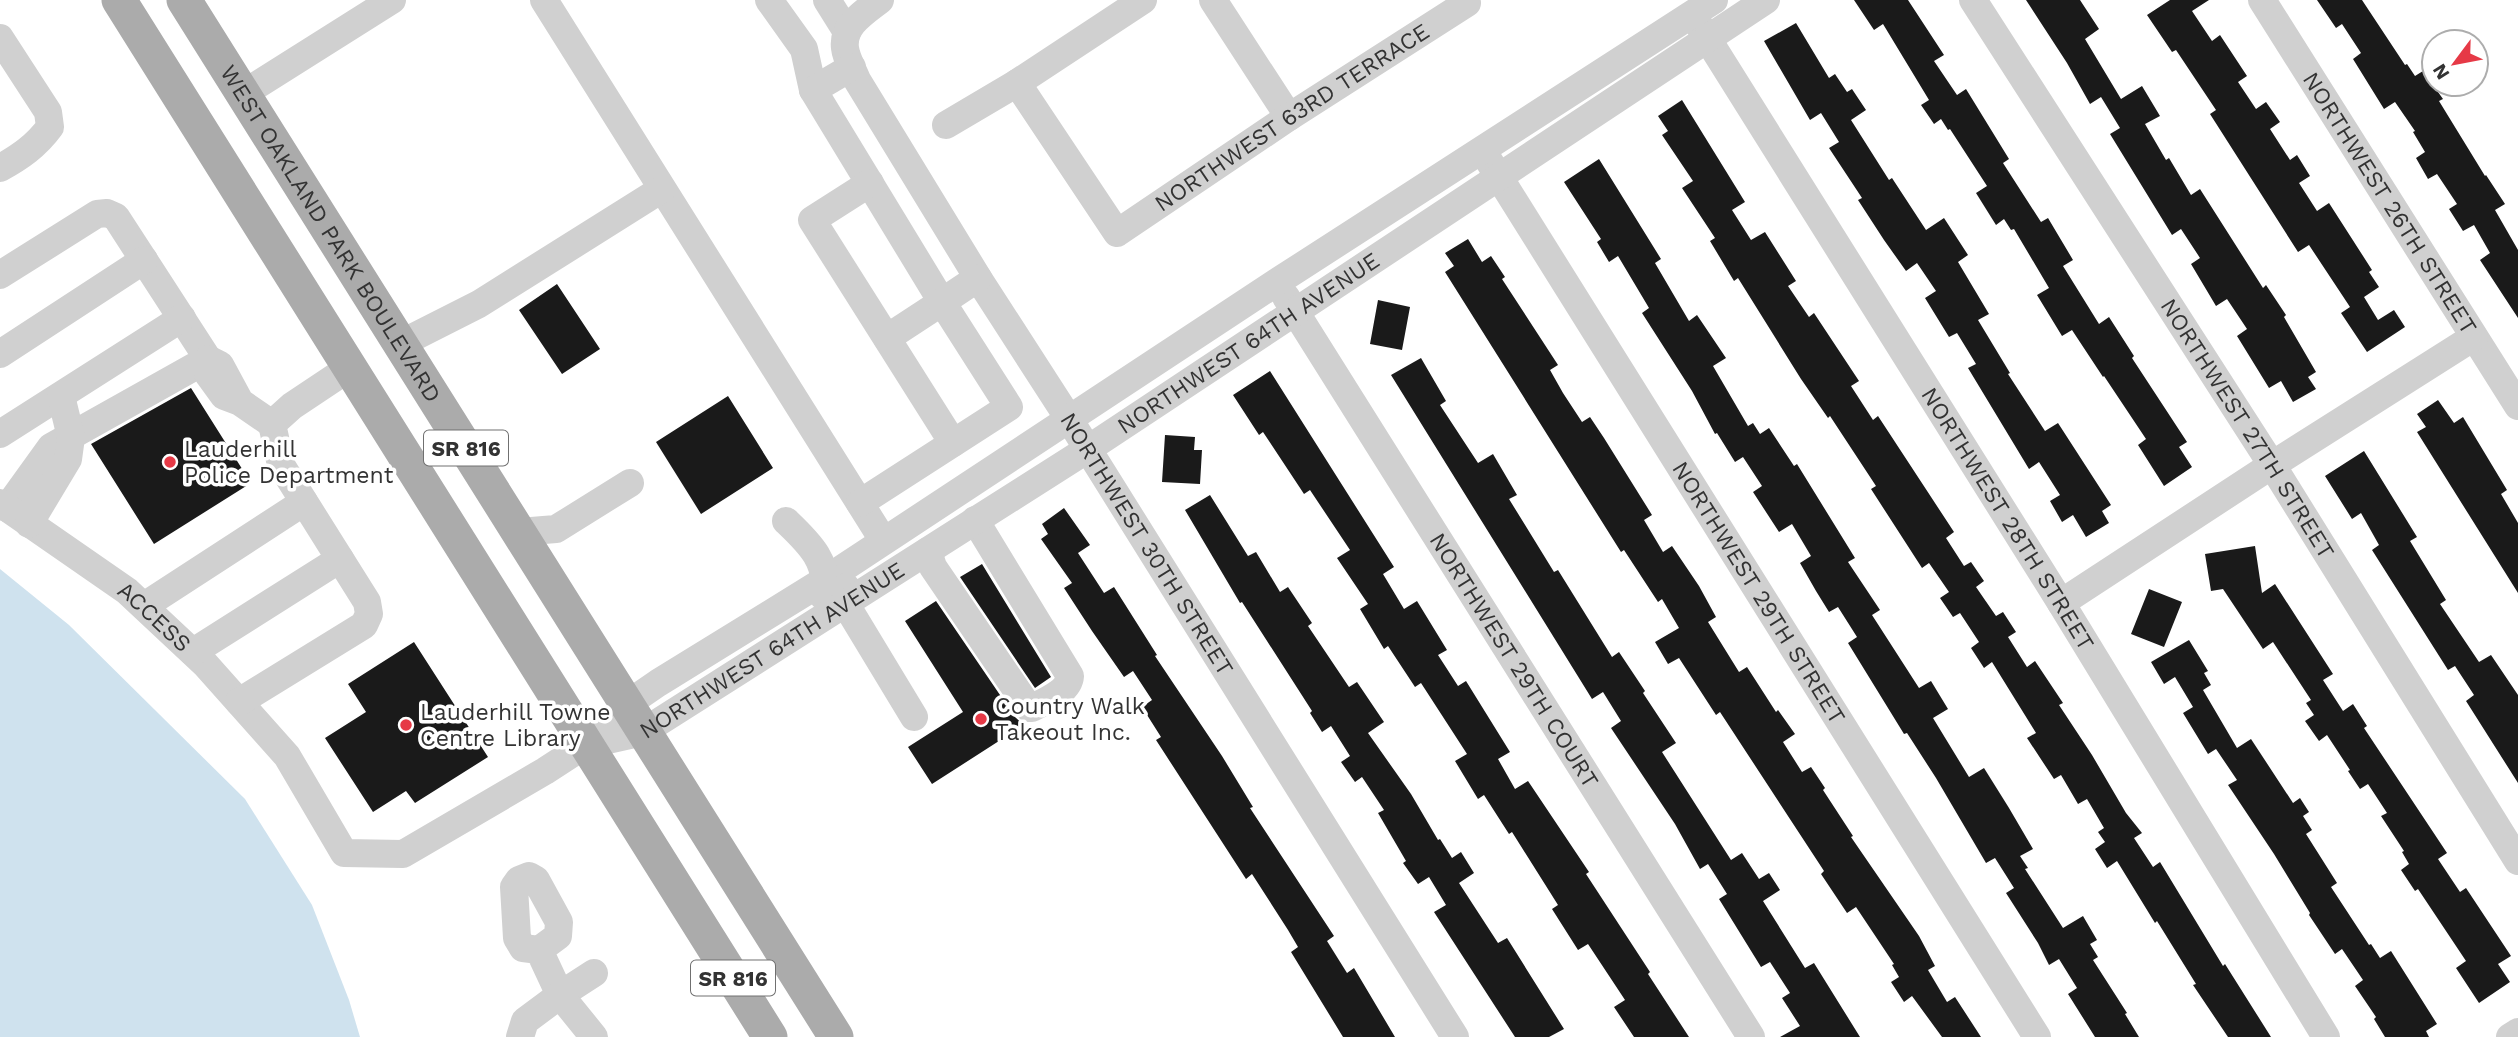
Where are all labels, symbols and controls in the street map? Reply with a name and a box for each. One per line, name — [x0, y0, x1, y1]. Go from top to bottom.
street label: NORTHWEST 63RD TERRACE — [1150, 17, 1434, 217]
north arrow — [2420, 28, 2490, 98]
street label: WEST OAKLAND PARK BOULEVARD — [215, 60, 447, 407]
street label: NORTHWEST 26TH STREET — [2298, 66, 2482, 340]
street label: NORTHWEST 64TH AVENUE — [1112, 247, 1384, 439]
street label: NORTHWEST 27TH STREET — [2155, 293, 2340, 564]
street label: NORTHWEST 28TH STREET — [1916, 382, 2100, 655]
street label: NORTHWEST 30TH STREET — [1055, 408, 1239, 680]
road number: SR 816 — [424, 430, 508, 466]
place label: Lauderhill Police Department — [184, 436, 394, 489]
marker: Lauderhill Police Department — [162, 454, 178, 470]
street label: NORTHWEST 29TH STREET — [1667, 456, 1851, 729]
street label: NORTHWEST 29TH COURT — [1424, 528, 1604, 793]
street label: NORTHWEST 64TH AVENUE — [634, 556, 909, 744]
street label: ACCESS — [113, 576, 197, 657]
place label: Country Walk Takeout Inc. — [995, 693, 1145, 746]
place label: Lauderhill Towne Centre Library — [420, 699, 610, 752]
marker: Country Walk Takeout Inc. — [973, 711, 989, 727]
marker: Lauderhill Towne Centre Library — [398, 717, 414, 733]
road number: SR 816 — [691, 960, 775, 996]

